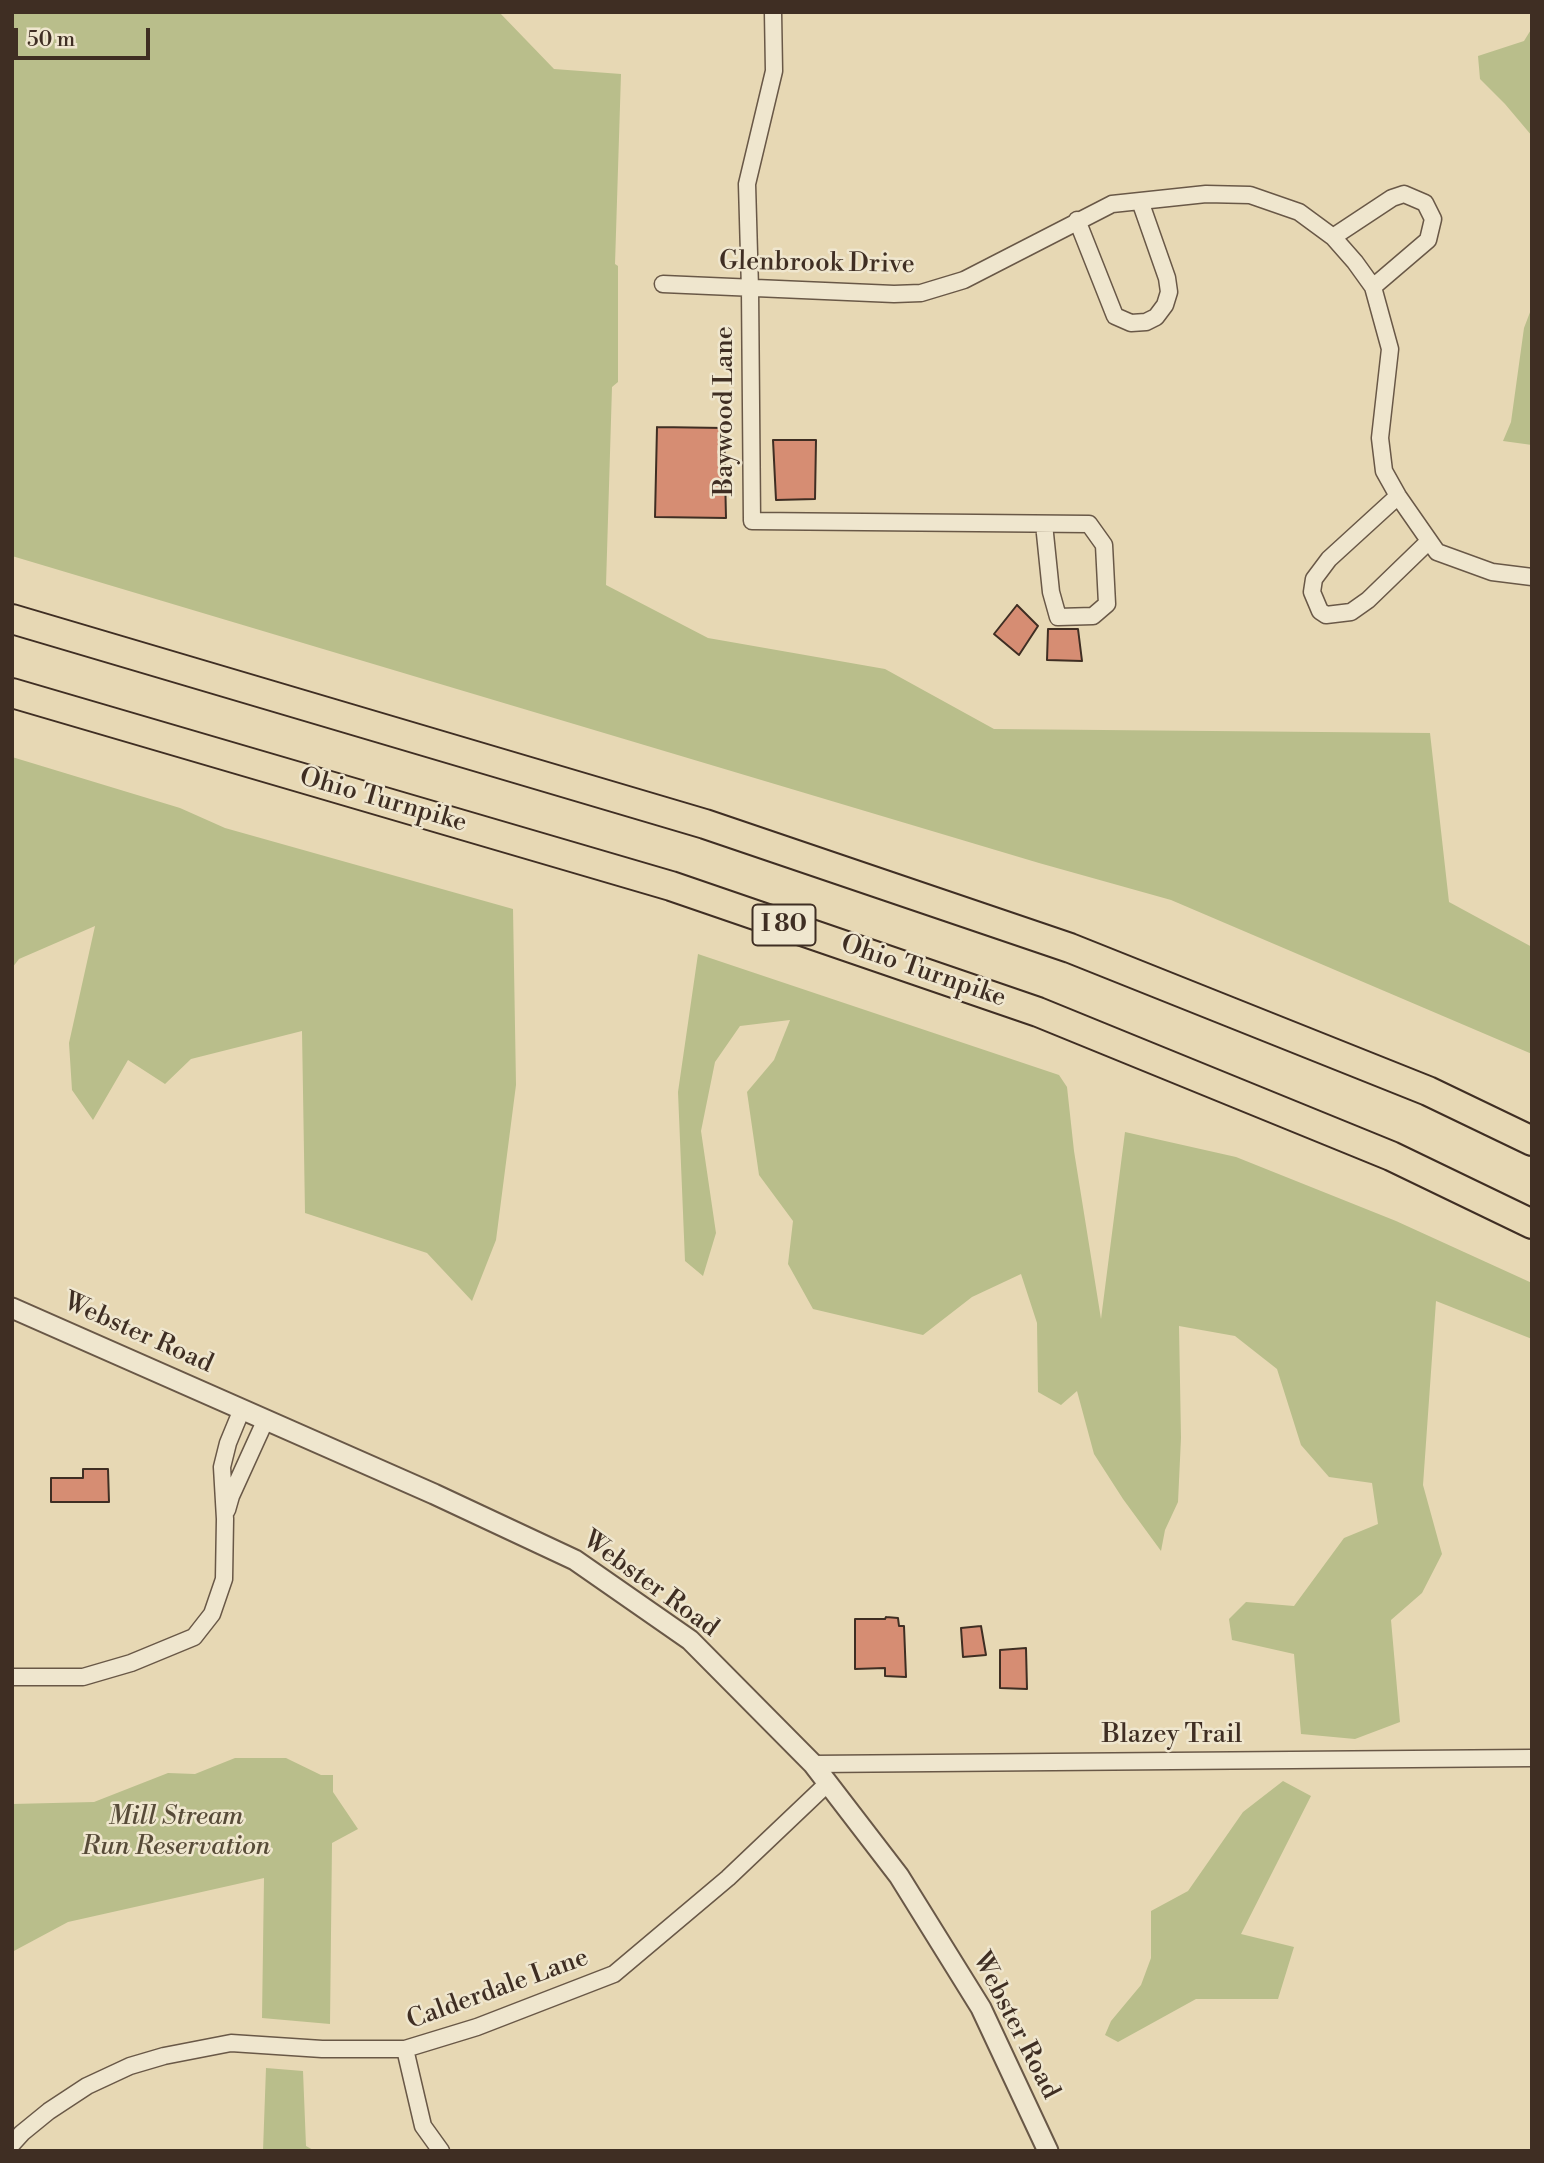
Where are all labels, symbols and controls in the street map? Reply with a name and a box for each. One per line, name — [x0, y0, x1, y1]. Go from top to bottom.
scale bar — [18, 14, 154, 58]
text: 50 m — [27, 27, 75, 53]
street label: Glenbrook Drive — [719, 247, 915, 281]
street label: Baywood Lane — [710, 326, 742, 496]
street label: Ohio Turnpike — [296, 762, 470, 840]
road number: I 80 — [752, 904, 816, 945]
street label: Ohio Turnpike — [836, 929, 1010, 1015]
street label: Webster Road — [58, 1287, 218, 1381]
street label: Webster Road — [576, 1525, 724, 1645]
street label: Blazey Trail — [1102, 1720, 1242, 1752]
park label: Mill Stream Run Reservation — [82, 1802, 270, 1864]
street label: Calderdale Lane — [403, 1943, 593, 2037]
street label: Webster Road — [965, 1947, 1065, 2105]

